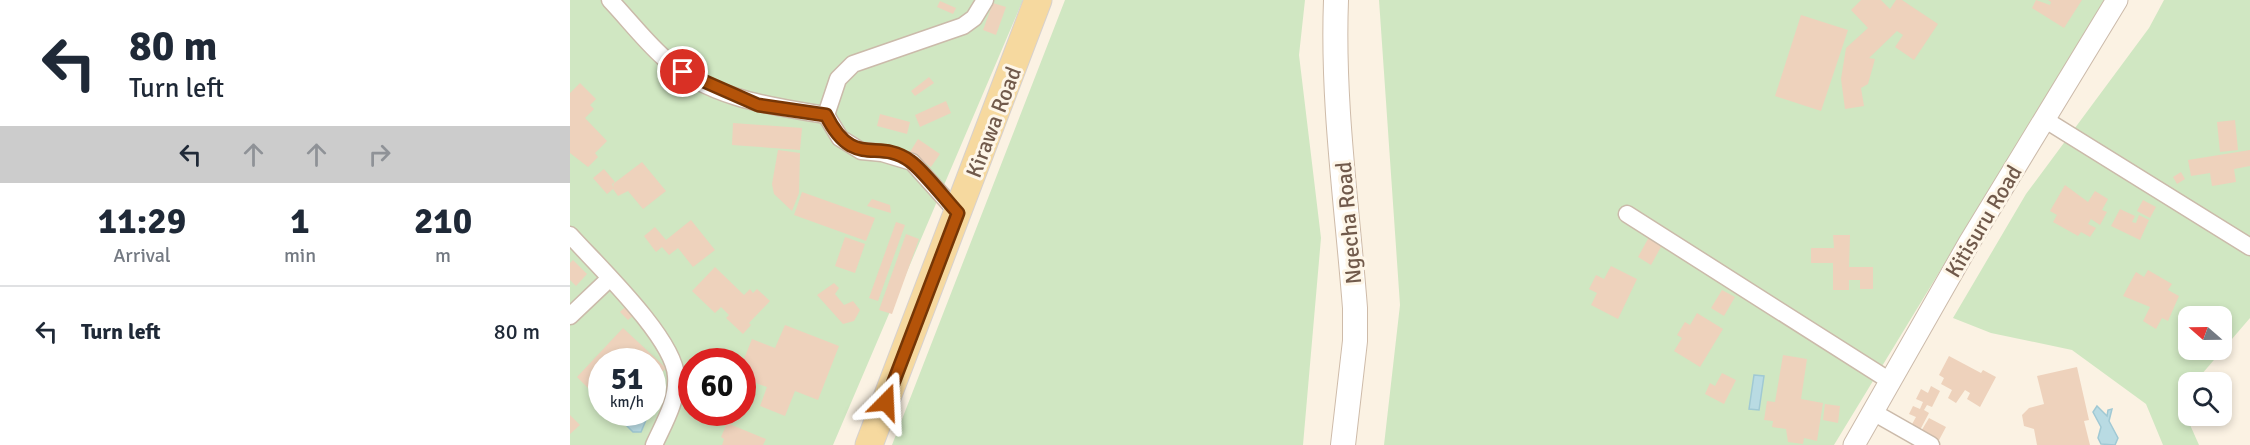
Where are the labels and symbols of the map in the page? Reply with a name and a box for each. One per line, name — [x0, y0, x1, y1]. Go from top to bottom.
pin — [657, 46, 708, 97]
street label: Kirawa Road — [960, 63, 1027, 181]
street label: Kitisuru Road — [1939, 160, 2028, 282]
street label: Ngecha Road — [1330, 161, 1367, 285]
north arrow — [2178, 306, 2232, 360]
speed limit sign: 60 — [678, 348, 756, 426]
position arrow — [854, 370, 918, 434]

